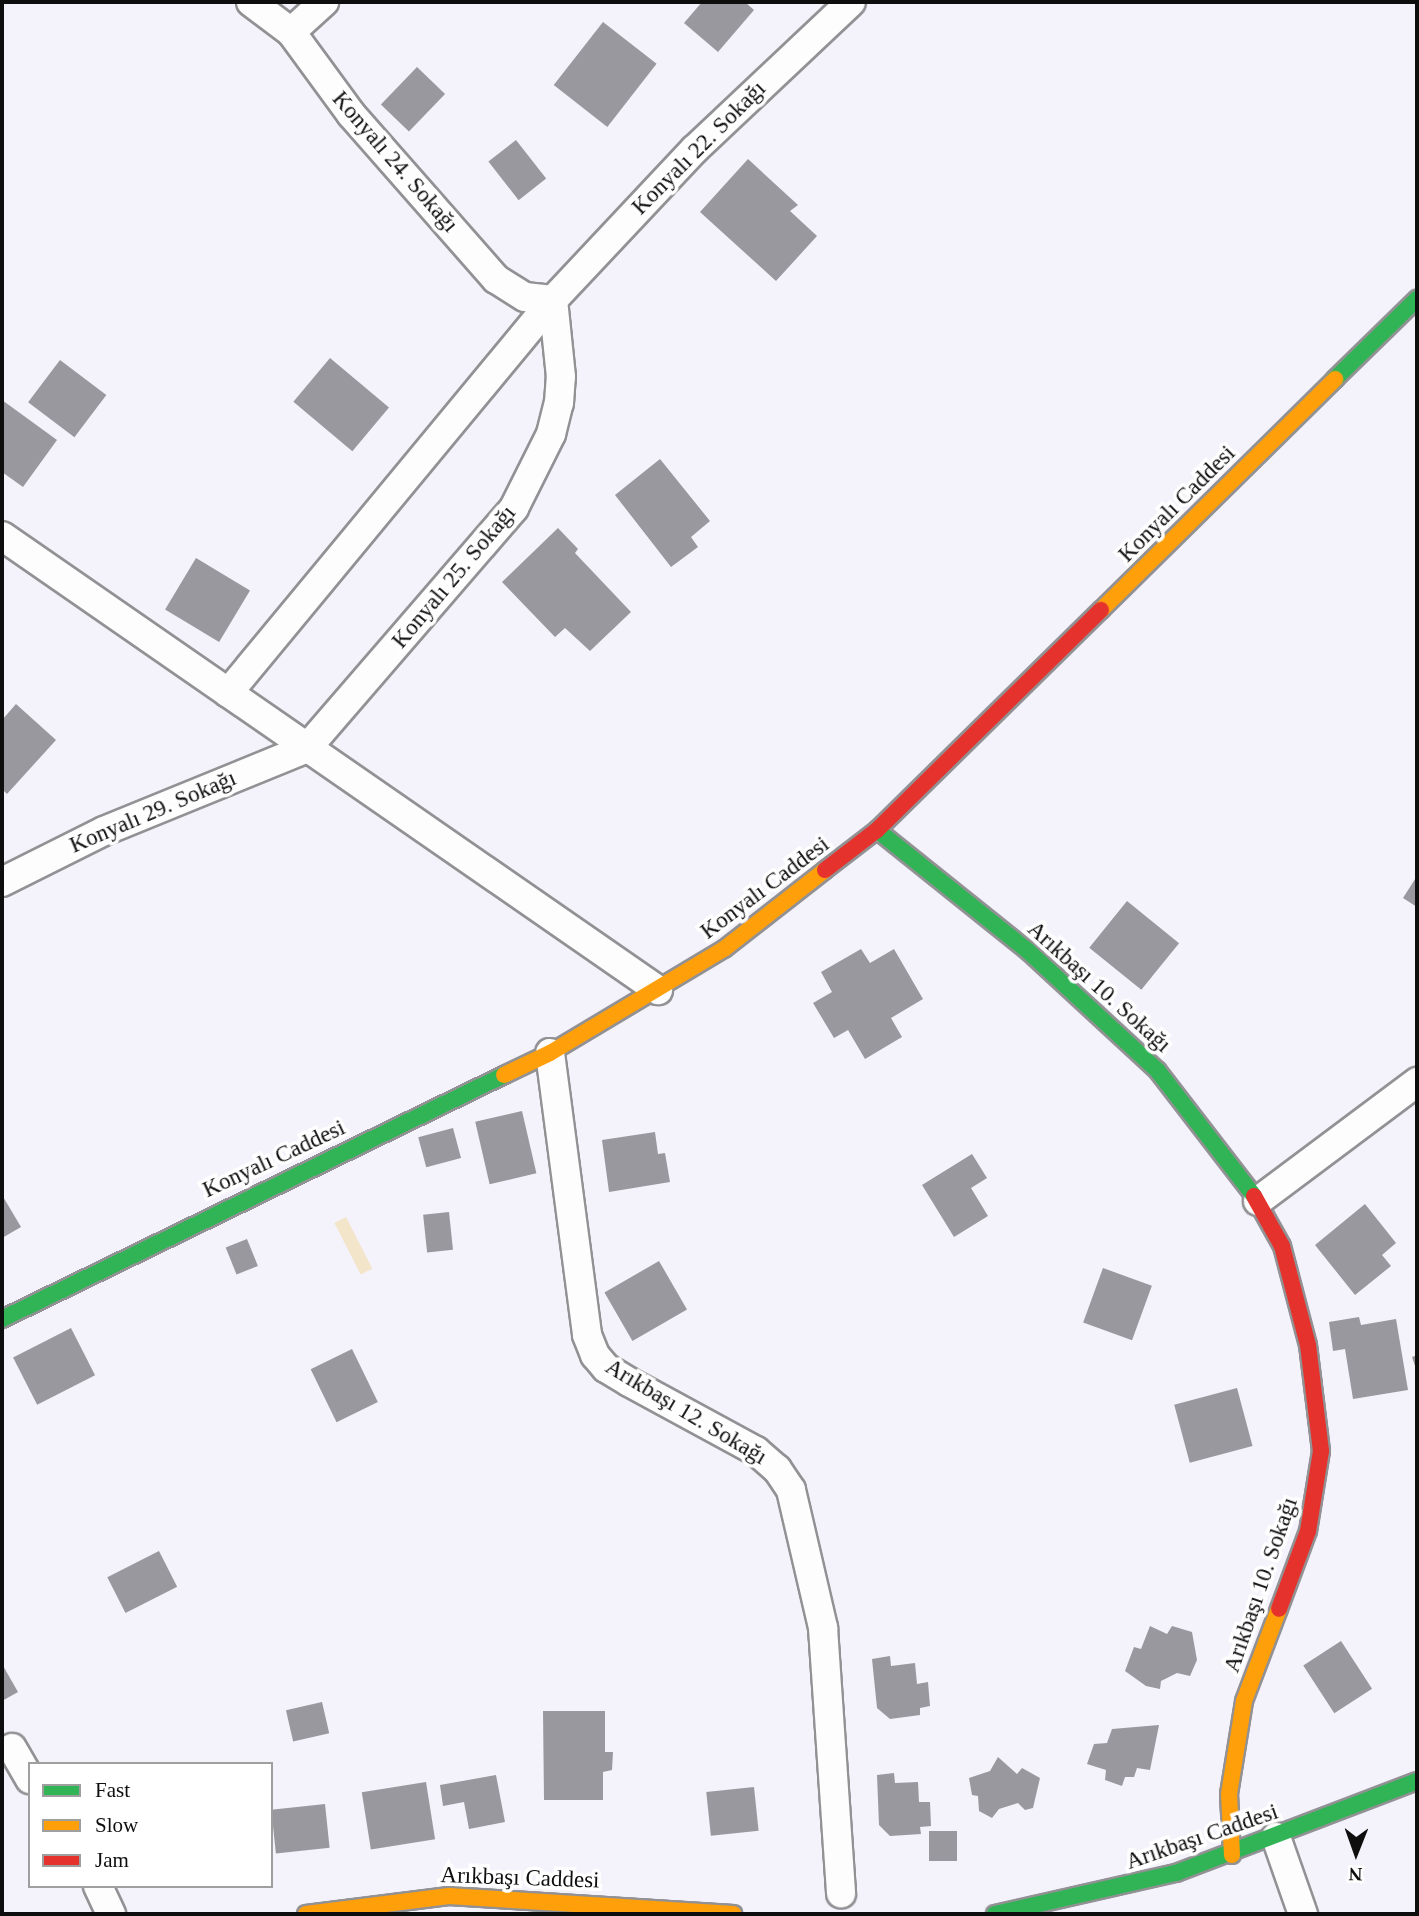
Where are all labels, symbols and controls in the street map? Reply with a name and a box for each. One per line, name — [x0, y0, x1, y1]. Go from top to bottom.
street label: Konyalı 22. Sokağı — [626, 75, 772, 221]
street label: Konyalı 24. Sokağı — [326, 86, 464, 238]
street label: Konyalı Caddesi — [1113, 440, 1241, 568]
street label: Konyalı 25. Sokağı — [386, 500, 522, 654]
street label: Konyalı 29. Sokağı — [66, 764, 240, 860]
street label: Konyalı Caddesi — [695, 831, 835, 945]
street label: Arıkbaşı 10. Sokağı — [1022, 915, 1176, 1059]
street label: Konyalı Caddesi — [198, 1114, 350, 1204]
street label: Arıkbaşı 12. Sokağı — [600, 1353, 772, 1471]
street label: Arıkbaşı 10. Sokağı — [1218, 1494, 1304, 1676]
legend — [28, 1762, 273, 1888]
text: Fast — [95, 1778, 130, 1802]
street label: Arıkbaşı Caddesi — [1122, 1798, 1282, 1876]
text: Slow — [95, 1813, 138, 1837]
north arrow — [1321, 1818, 1391, 1888]
text: Jam — [95, 1848, 129, 1872]
street label: Arıkbaşı Caddesi — [440, 1861, 600, 1895]
text: N — [1349, 1864, 1363, 1885]

